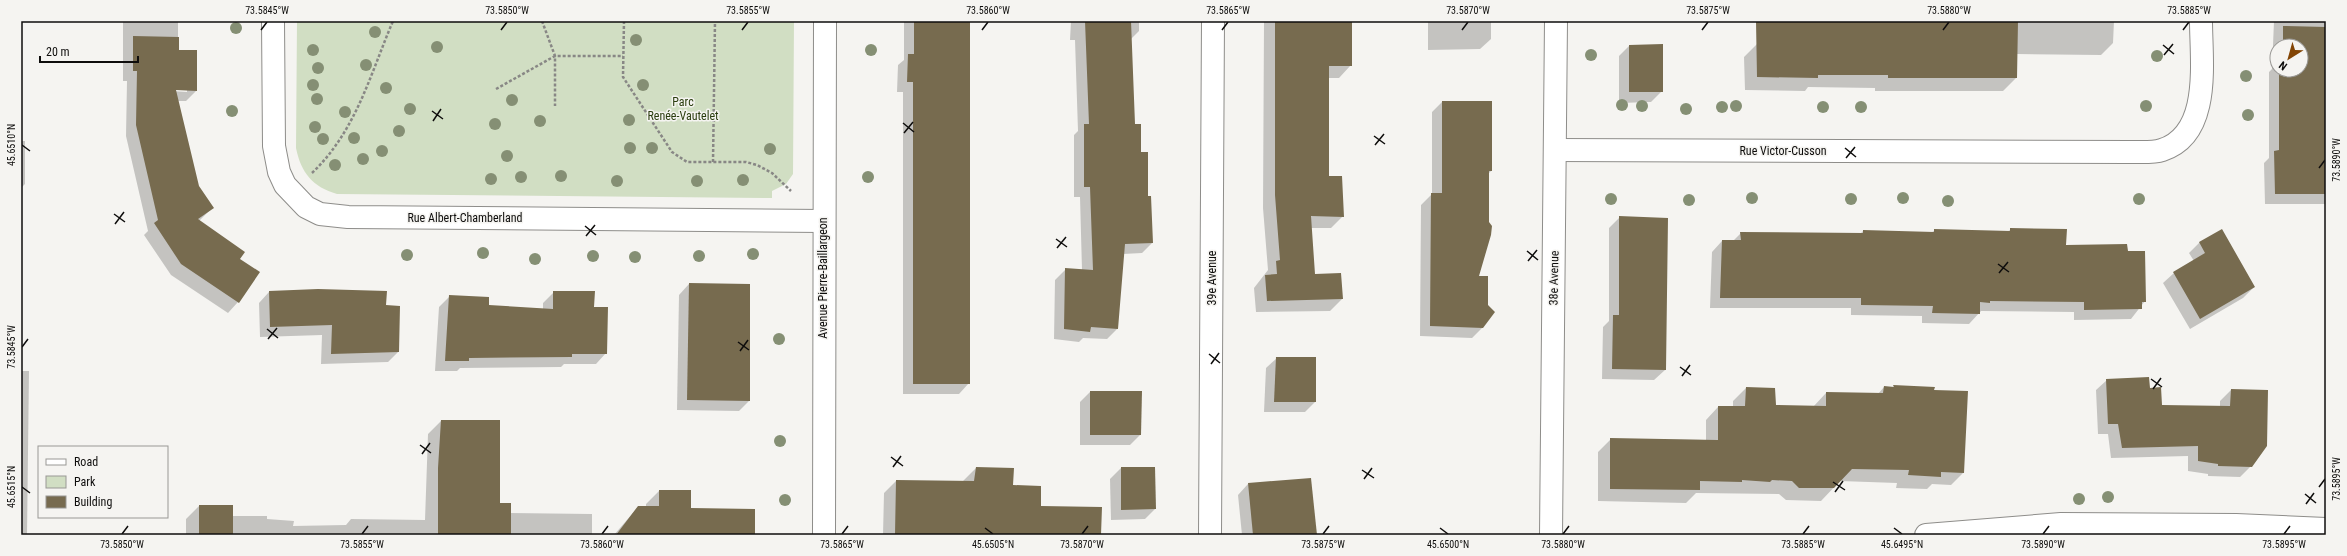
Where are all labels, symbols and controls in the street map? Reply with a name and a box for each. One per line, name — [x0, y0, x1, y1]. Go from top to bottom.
text: 73.5845°W — [245, 5, 289, 16]
text: 73.5850°W — [485, 5, 529, 16]
text: 73.5855°W — [726, 5, 770, 16]
text: 73.5860°W — [966, 5, 1010, 16]
text: 73.5865°W — [1206, 5, 1250, 16]
text: 73.5870°W — [1446, 5, 1490, 16]
text: 73.5875°W — [1686, 5, 1730, 16]
text: 73.5880°W — [1927, 5, 1971, 16]
text: 73.5885°W — [2167, 5, 2211, 16]
scale bar — [40, 38, 138, 64]
north arrow — [2269, 38, 2309, 78]
text: 20 m — [46, 45, 70, 59]
text: N — [2276, 58, 2290, 73]
park label: Parc Renée-Vautelet — [647, 95, 719, 123]
text: 45.6510°N — [6, 124, 17, 166]
text: 73.5890°W — [2331, 138, 2342, 182]
street label: Rue Victor-Cusson — [1739, 144, 1827, 158]
street label: Rue Albert-Chamberland — [407, 211, 523, 225]
street label: Avenue Pierre-Baillargeon — [816, 217, 830, 339]
street label: 39e Avenue — [1205, 250, 1219, 305]
street label: 38e Avenue — [1547, 250, 1561, 306]
text: 73.5845°W — [6, 325, 17, 369]
legend — [38, 446, 168, 518]
text: Road — [74, 455, 98, 469]
text: 73.5895°W — [2331, 457, 2342, 501]
text: 45.6515°N — [6, 466, 17, 508]
text: Park — [74, 475, 96, 489]
text: Building — [74, 495, 112, 509]
text: 73.5850°W — [100, 539, 144, 550]
text: 73.5855°W — [340, 539, 384, 550]
text: 73.5860°W — [580, 539, 624, 550]
text: 73.5865°W — [820, 539, 864, 550]
text: 45.6505°N — [972, 539, 1014, 550]
text: 73.5870°W — [1060, 539, 1104, 550]
text: 73.5875°W — [1301, 539, 1345, 550]
text: 45.6500°N — [1427, 539, 1469, 550]
text: 73.5880°W — [1541, 539, 1585, 550]
text: 73.5885°W — [1781, 539, 1825, 550]
text: 45.6495°N — [1881, 539, 1923, 550]
text: 73.5890°W — [2021, 539, 2065, 550]
text: 73.5895°W — [2262, 539, 2306, 550]

